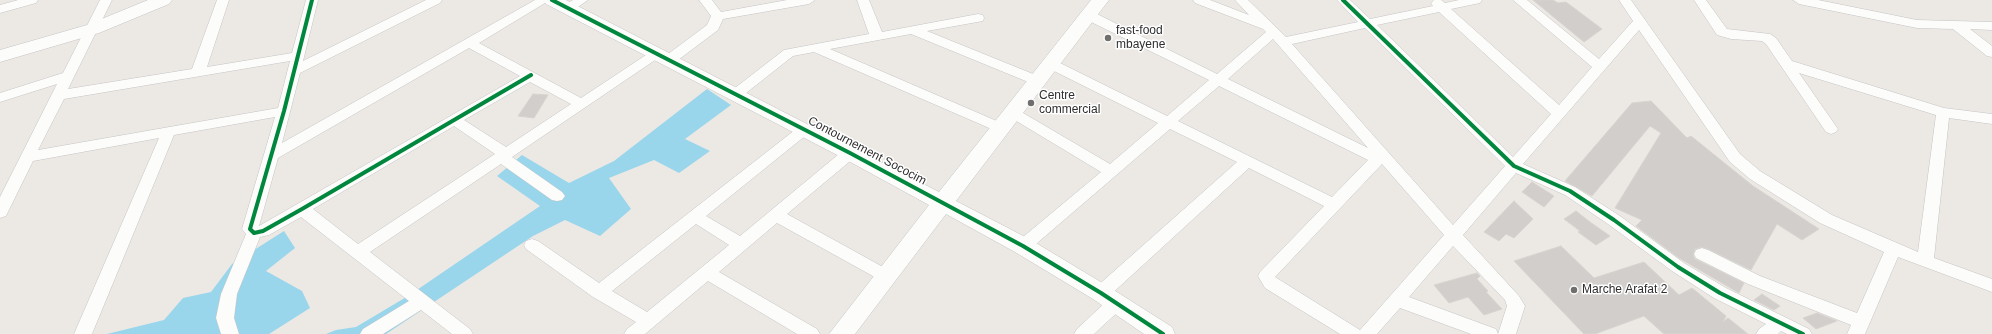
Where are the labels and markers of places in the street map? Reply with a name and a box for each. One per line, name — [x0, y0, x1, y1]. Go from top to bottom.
place label: fast-food mbayene — [1116, 24, 1165, 52]
marker: fast-food mbayene — [1103, 33, 1113, 43]
place label: Centre commercial — [1039, 89, 1100, 117]
marker: Centre commercial — [1026, 98, 1036, 108]
place label: Marche Arafat 2 — [1582, 283, 1667, 297]
marker: Marche Arafat 2 — [1569, 285, 1579, 295]

